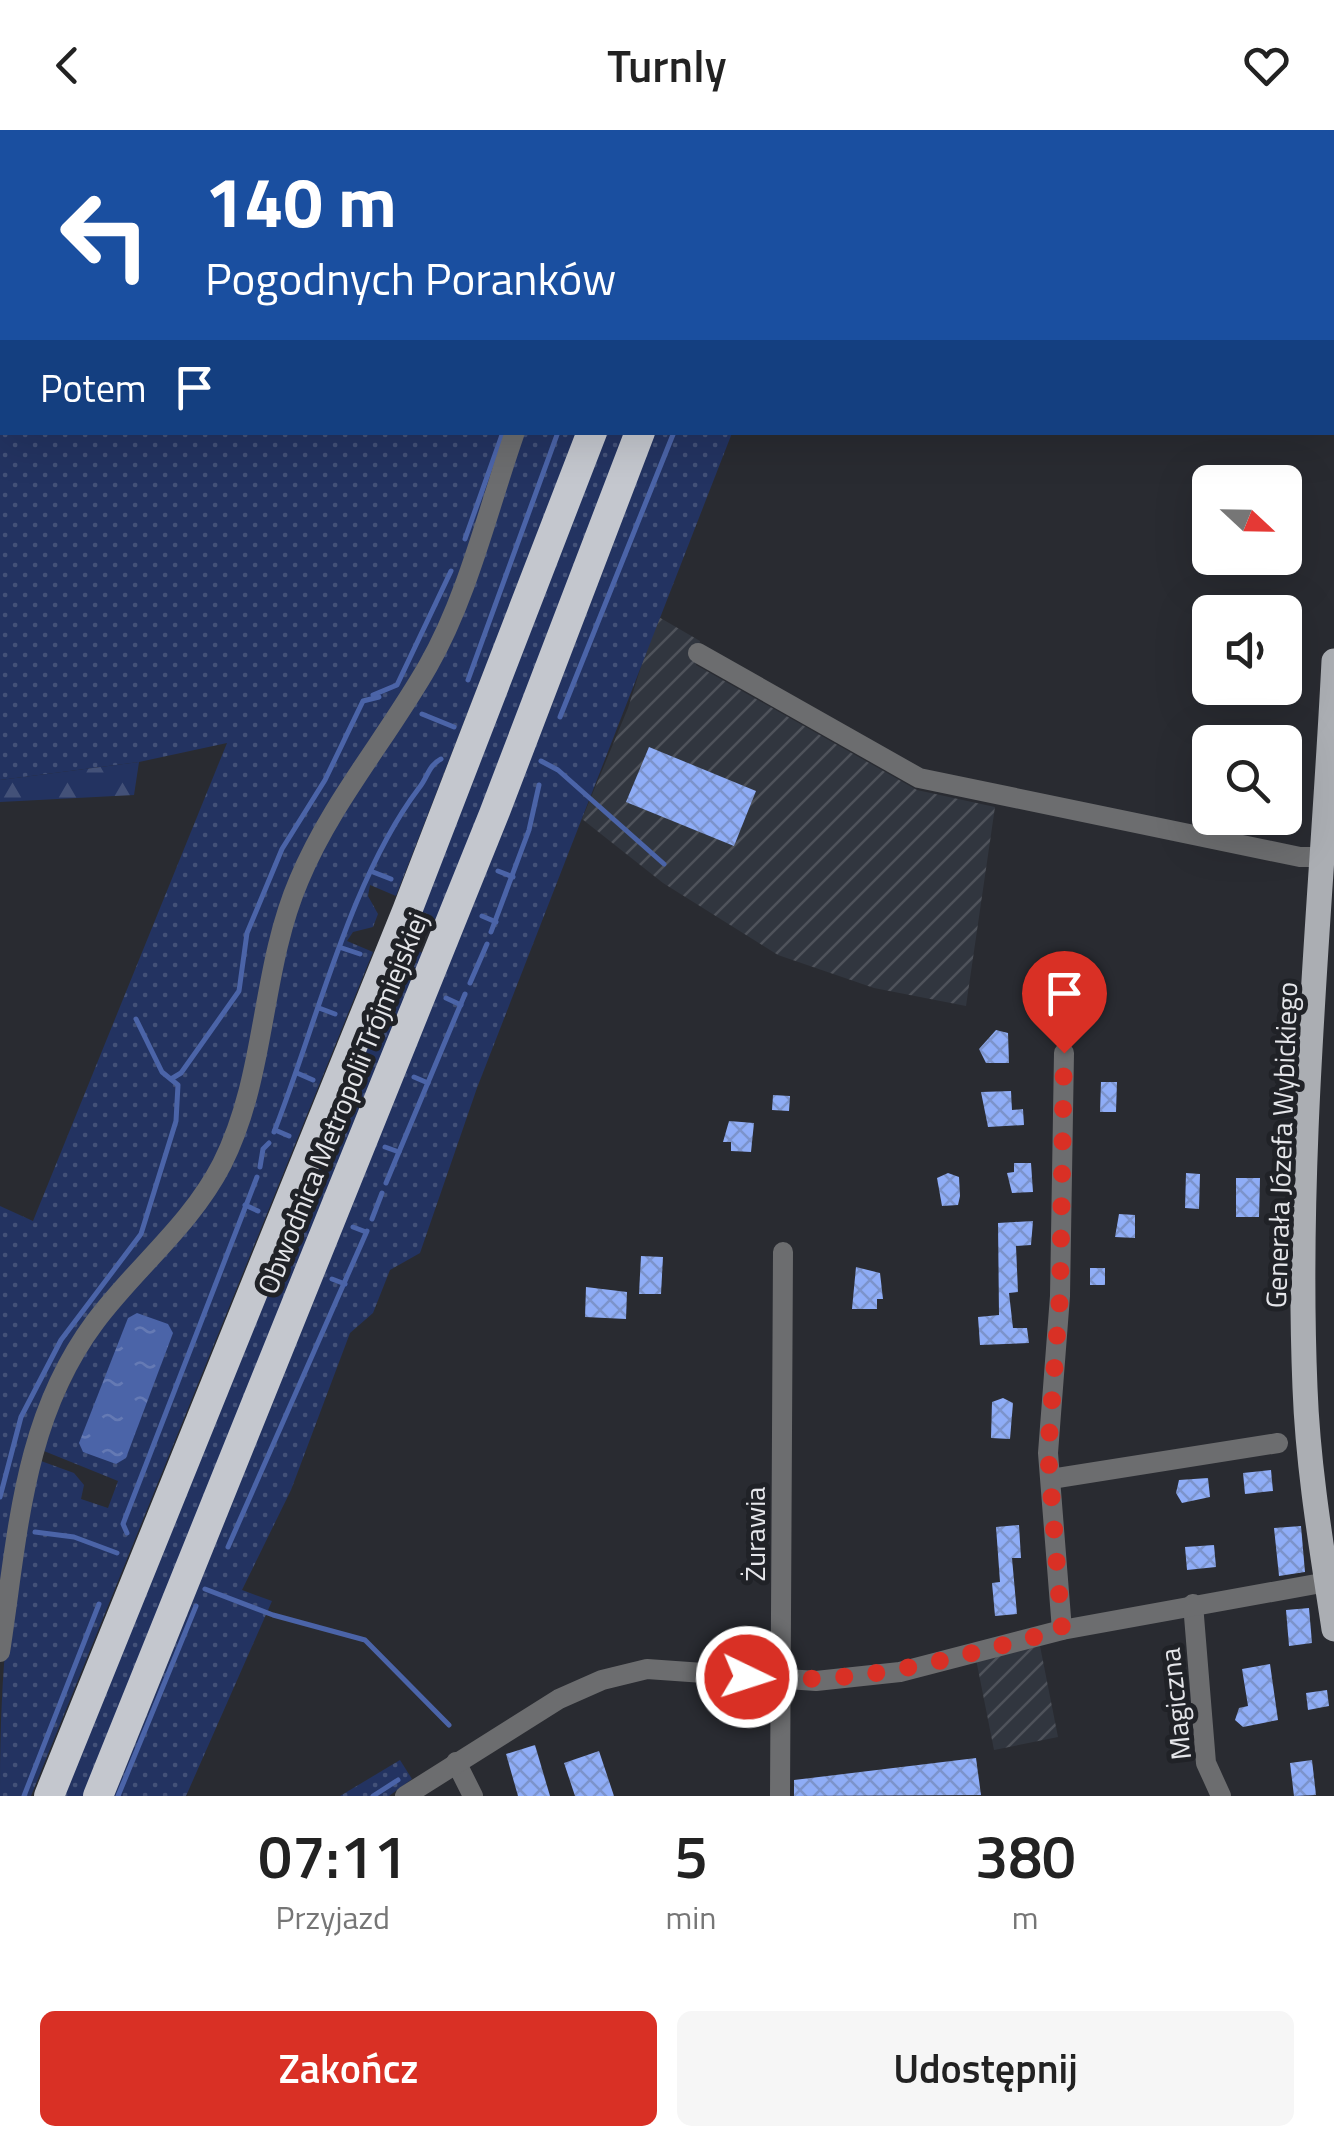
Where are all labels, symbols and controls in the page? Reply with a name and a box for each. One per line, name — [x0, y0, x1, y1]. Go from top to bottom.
text: Turnly — [607, 31, 727, 99]
icon: back — [40, 38, 95, 93]
icon: heart — [1239, 38, 1294, 93]
text: 140 m — [205, 148, 397, 254]
icon: left — [40, 170, 170, 300]
text: Pogodnych Poranków — [205, 244, 616, 312]
text: Potem — [40, 359, 147, 417]
icon: arrive — [167, 360, 222, 415]
north arrow — [1192, 465, 1302, 575]
map controls — [1192, 465, 1302, 835]
button: sound — [1192, 595, 1302, 705]
button: search — [1192, 725, 1302, 835]
street label: Obwodnica Metropolii Trójmiejskiej — [246, 906, 438, 1300]
pin — [1022, 951, 1107, 1054]
icon: arrive — [1037, 966, 1092, 1021]
street label: Generała Józefa Wybickiego — [1254, 981, 1308, 1309]
street label: Żurawia — [733, 1487, 776, 1581]
position arrow — [695, 1625, 799, 1729]
street label: Magiczna — [1148, 1646, 1202, 1762]
text: 07:11 — [258, 1810, 407, 1901]
text: 5 — [674, 1810, 708, 1901]
text: 380 — [975, 1810, 1076, 1901]
text: Przyjazd — [276, 1893, 390, 1941]
text: min — [665, 1893, 716, 1941]
text: m — [1012, 1893, 1039, 1941]
button: Zakończ — [40, 2011, 657, 2126]
button: Udostępnij — [677, 2011, 1294, 2126]

